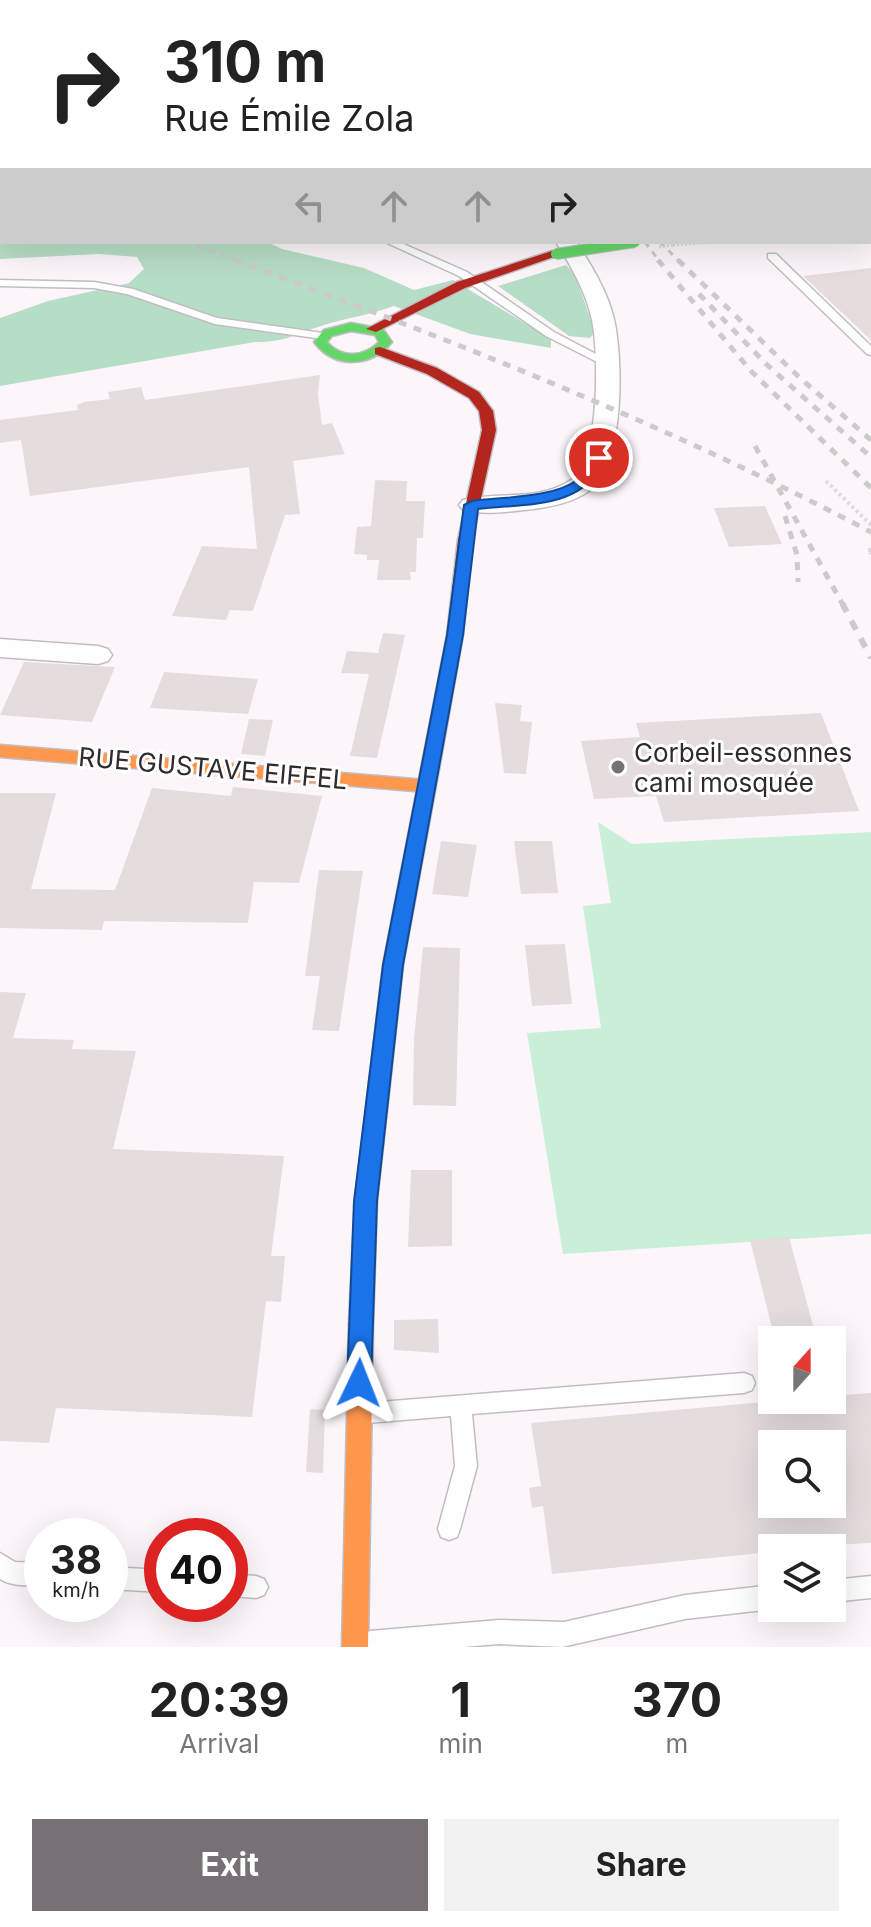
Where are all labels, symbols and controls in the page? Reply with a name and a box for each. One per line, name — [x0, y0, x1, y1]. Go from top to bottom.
text: 310 m — [164, 28, 326, 96]
icon: right — [32, 32, 136, 136]
text: Rue Émile Zola — [164, 96, 414, 140]
icon: left — [288, 184, 332, 228]
icon: ahead — [372, 184, 416, 228]
icon: ahead — [456, 184, 500, 228]
icon: right — [540, 184, 584, 228]
pin — [565, 424, 633, 492]
icon: arrive — [577, 436, 621, 480]
place label: Corbeil-essonnes cami mosquée — [634, 737, 852, 798]
street label: RUE GUSTAVE EIFFEL — [77, 741, 349, 795]
marker: Corbeil-essonnes cami mosquée — [609, 758, 627, 776]
north arrow — [758, 1326, 846, 1414]
map controls — [758, 1326, 846, 1622]
position arrow — [317, 1341, 401, 1425]
button: search — [758, 1430, 846, 1518]
speed limit sign: 40 — [144, 1518, 248, 1622]
button: layers — [758, 1534, 846, 1622]
text: 38 — [50, 1535, 102, 1584]
text: km/h — [52, 1578, 100, 1602]
text: 20:39 — [149, 1670, 290, 1729]
text: 1 — [450, 1670, 471, 1729]
text: 370 — [632, 1670, 722, 1729]
text: Arrival — [179, 1728, 259, 1759]
text: min — [438, 1728, 483, 1759]
text: m — [666, 1728, 688, 1759]
button: Exit — [32, 1819, 428, 1911]
button: Share — [444, 1819, 839, 1911]

